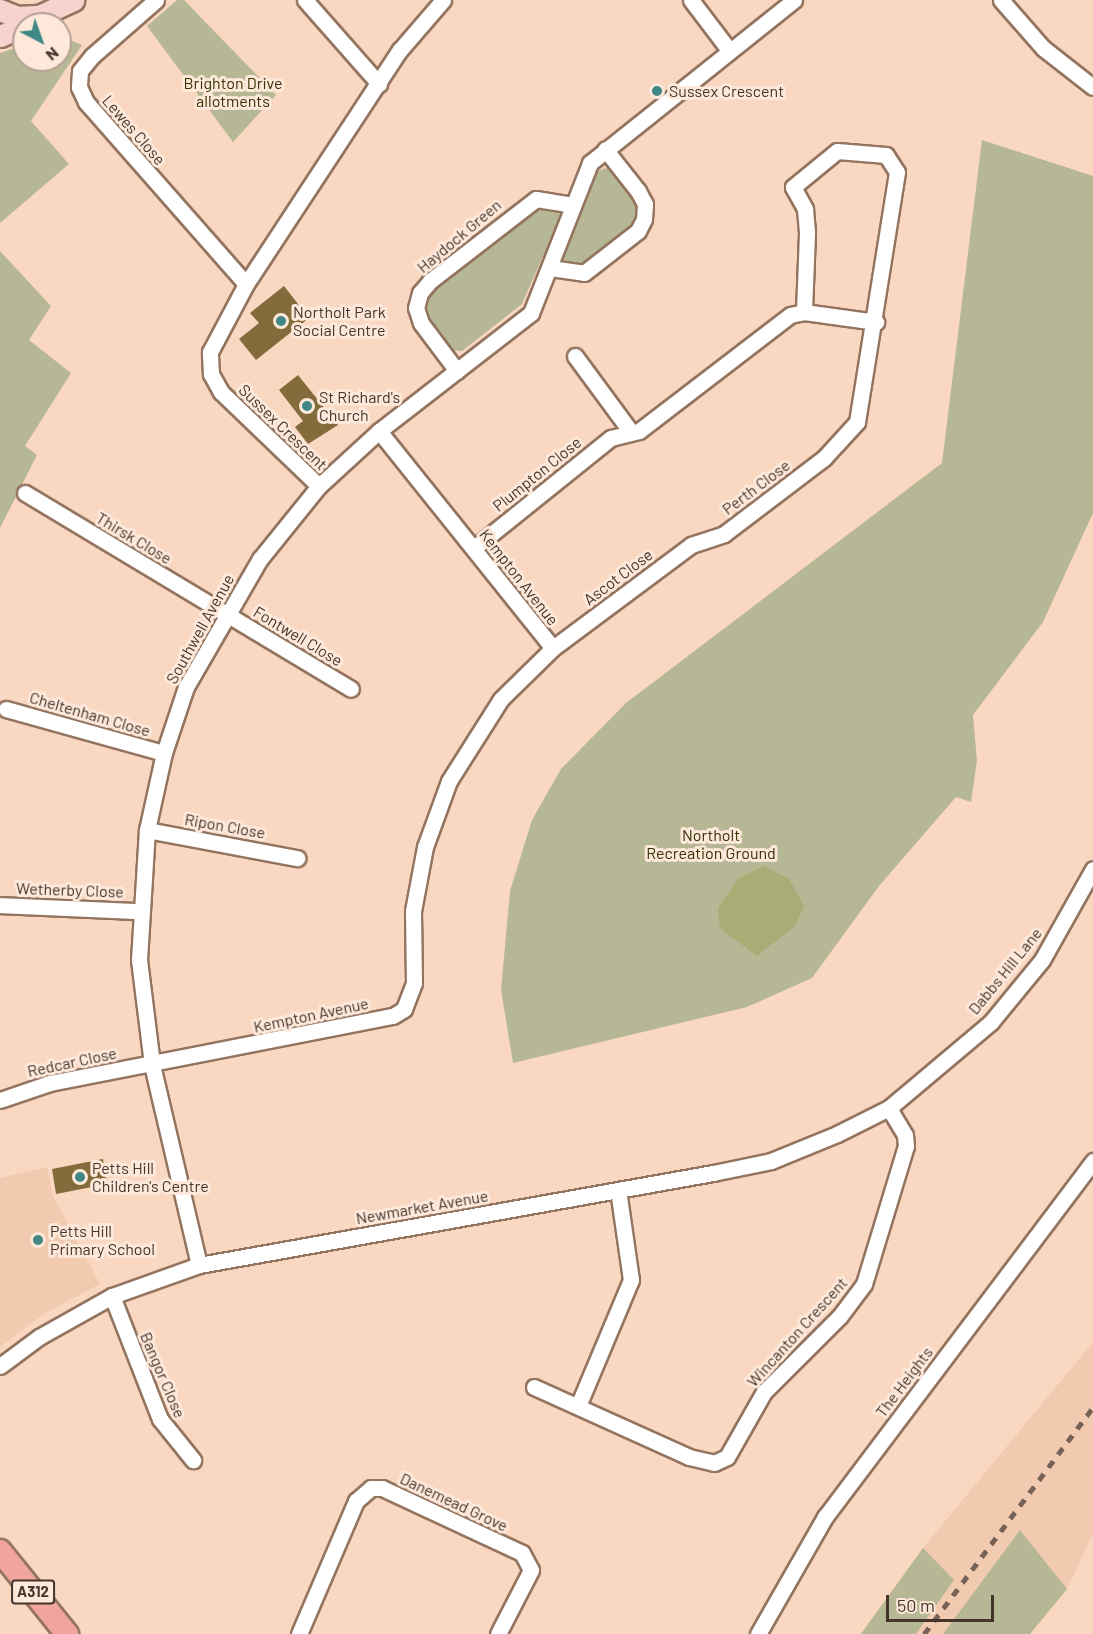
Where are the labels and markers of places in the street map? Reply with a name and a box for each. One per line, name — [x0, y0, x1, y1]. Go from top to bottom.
place label: Sussex Crescent — [669, 81, 784, 101]
marker: Sussex Crescent — [650, 84, 664, 98]
place label: Northolt Park Social Centre — [293, 302, 386, 340]
marker: Northolt Park Social Centre — [274, 314, 288, 328]
place label: St Richard's Church — [319, 387, 400, 425]
marker: St Richard's Church — [300, 399, 314, 413]
place label: Petts Hill Children's Centre — [92, 1158, 209, 1196]
marker: Petts Hill Children's Centre — [73, 1170, 87, 1184]
place label: Petts Hill Primary School — [50, 1221, 155, 1259]
marker: Petts Hill Primary School — [31, 1233, 45, 1247]

